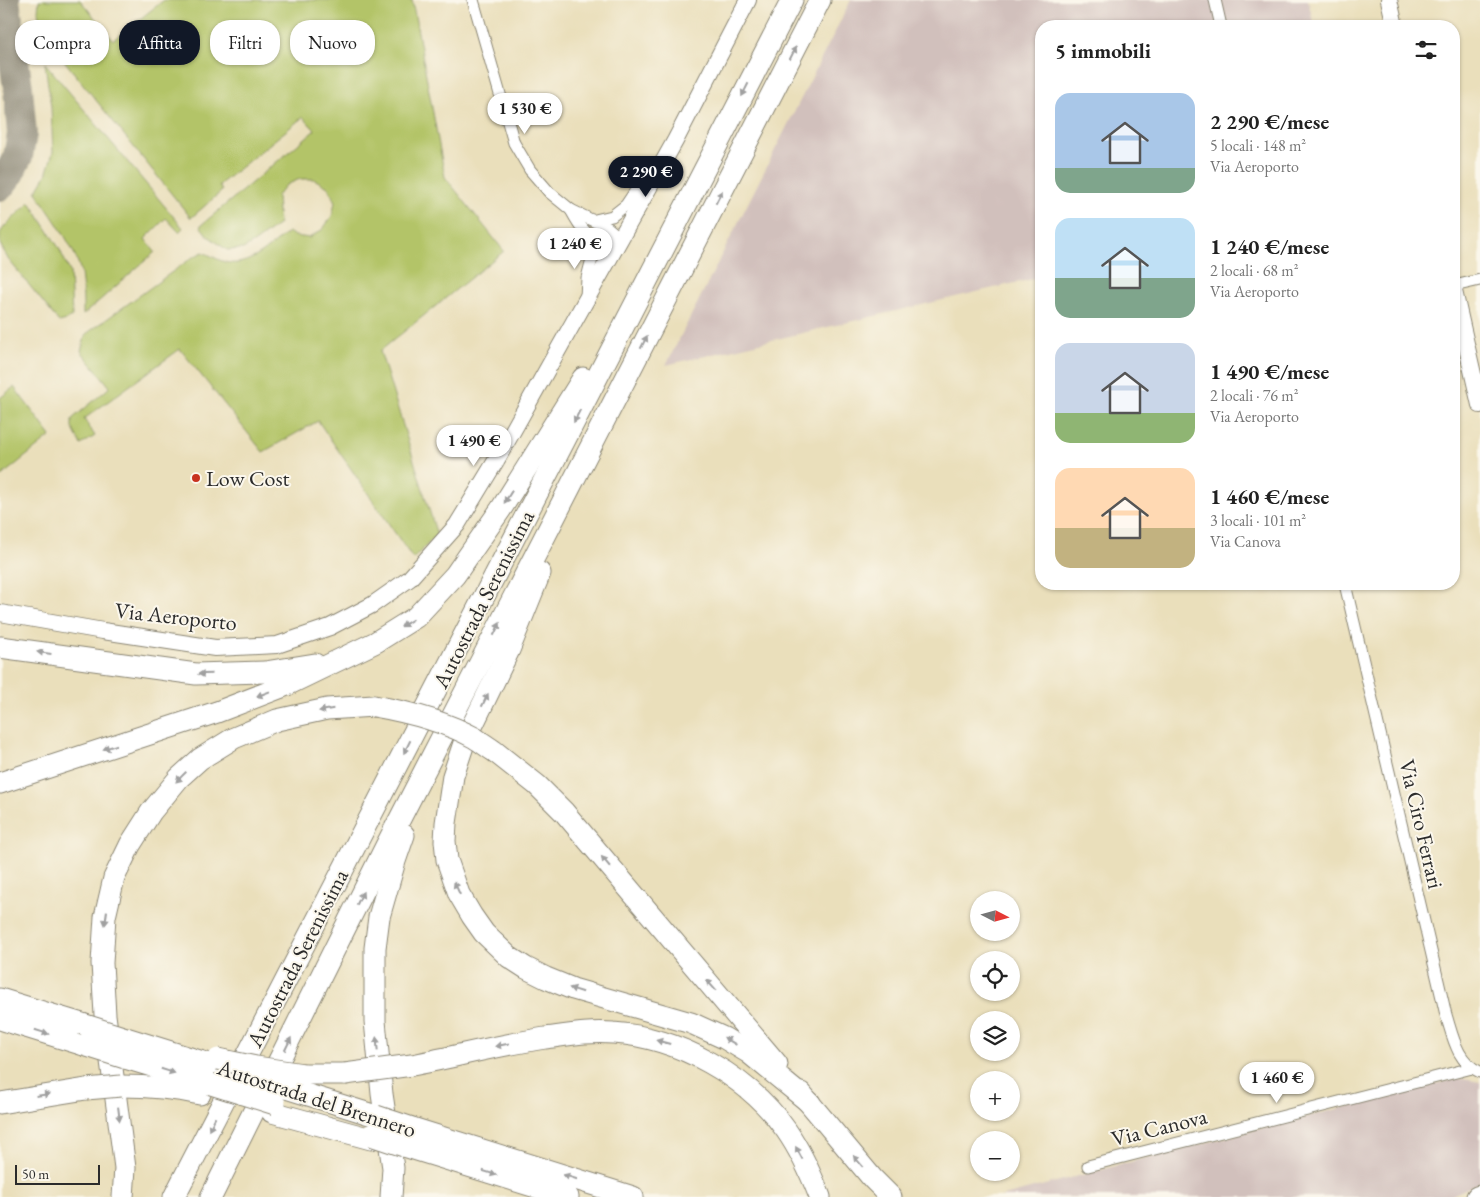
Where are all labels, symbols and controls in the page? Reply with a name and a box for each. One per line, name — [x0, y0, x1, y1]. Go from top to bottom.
chip: Compra — [15, 20, 109, 65]
chip: Affitta — [119, 20, 200, 65]
chip: Filtri — [210, 20, 280, 65]
chip: Nuovo — [290, 20, 375, 65]
icon: filters — [1412, 36, 1440, 64]
text: 5 immobili — [1055, 37, 1151, 64]
one-way arrow — [789, 45, 797, 60]
one-way arrow — [741, 83, 749, 97]
pin: 1 530 € — [479, 92, 571, 135]
text: 1 530 € — [498, 98, 552, 119]
text: 2 290 €/mese — [1210, 108, 1329, 135]
icon: home — [1095, 113, 1155, 173]
text: 5 locali · 148 m² — [1210, 135, 1306, 156]
pin: 2 290 € — [600, 156, 692, 198]
text: Via Aeroporto — [1210, 156, 1299, 177]
text: 2 290 € — [619, 161, 673, 182]
one-way arrow — [715, 190, 723, 204]
pin: 1 240 € — [529, 228, 621, 270]
text: 1 240 € — [548, 233, 602, 254]
text: 1 240 €/mese — [1210, 233, 1329, 260]
icon: home — [1095, 238, 1155, 298]
text: 2 locali · 68 m² — [1210, 260, 1298, 281]
text: Via Aeroporto — [1210, 281, 1299, 302]
one-way arrow — [640, 334, 648, 349]
text: 1 490 €/mese — [1210, 358, 1329, 385]
icon: home — [1095, 363, 1155, 423]
text: 2 locali · 76 m² — [1210, 385, 1298, 406]
text: Via Aeroporto — [1210, 406, 1299, 427]
one-way arrow — [573, 409, 581, 423]
pin: 1 490 € — [428, 424, 520, 467]
text: 1 490 € — [447, 430, 501, 451]
place label: Low Cost — [206, 464, 289, 493]
marker: Low Cost — [190, 472, 202, 484]
text: 1 460 €/mese — [1210, 483, 1329, 510]
icon: home — [1095, 488, 1155, 548]
one-way arrow — [504, 491, 513, 504]
street label: Autostrada Serenissima — [426, 505, 541, 694]
text: 3 locali · 101 m² — [1210, 510, 1306, 531]
text: Via Canova — [1210, 531, 1281, 552]
street label: Via Aeroporto — [114, 596, 238, 637]
one-way arrow — [400, 618, 413, 627]
one-way arrow — [493, 622, 501, 637]
one-way arrow — [35, 648, 51, 656]
one-way arrow — [196, 670, 212, 678]
one-way arrow — [255, 690, 270, 698]
one-way arrow — [480, 692, 489, 707]
one-way arrow — [317, 706, 333, 714]
one-way arrow — [403, 740, 411, 754]
one-way arrow — [102, 744, 117, 751]
street label: Via Ciro Ferrari — [1393, 757, 1450, 892]
one-way arrow — [175, 771, 187, 783]
one-way arrow — [600, 856, 611, 869]
street label: Autostrada Serenissima — [240, 864, 355, 1053]
one-way arrow — [453, 881, 461, 895]
one-way arrow — [356, 891, 364, 906]
north arrow — [970, 891, 1020, 941]
map controls — [970, 891, 1020, 1181]
one-way arrow — [102, 910, 110, 926]
button: locate — [970, 951, 1020, 1001]
one-way arrow — [705, 980, 717, 992]
one-way arrow — [569, 985, 584, 993]
button: layers — [970, 1011, 1020, 1061]
one-way arrow — [35, 1028, 50, 1036]
one-way arrow — [373, 1036, 381, 1052]
one-way arrow — [284, 1037, 292, 1051]
one-way arrow — [724, 1037, 737, 1046]
one-way arrow — [655, 1038, 670, 1046]
one-way arrow — [494, 1041, 510, 1049]
street label: Autostrada del Brennero — [213, 1052, 420, 1144]
pin: 1 460 € — [1231, 1062, 1323, 1104]
text: 1 460 € — [1250, 1067, 1304, 1088]
one-way arrow — [161, 1068, 176, 1076]
button: + — [970, 1071, 1020, 1121]
one-way arrow — [35, 1091, 51, 1099]
street label: Via Canova — [1108, 1102, 1210, 1153]
one-way arrow — [115, 1107, 123, 1123]
one-way arrow — [208, 1117, 216, 1132]
button: − — [970, 1131, 1020, 1181]
one-way arrow — [795, 1146, 803, 1160]
one-way arrow — [853, 1155, 864, 1168]
scale bar — [15, 1162, 100, 1185]
text: 50 m — [22, 1165, 49, 1183]
one-way arrow — [483, 1170, 498, 1178]
one-way arrow — [563, 1173, 578, 1181]

